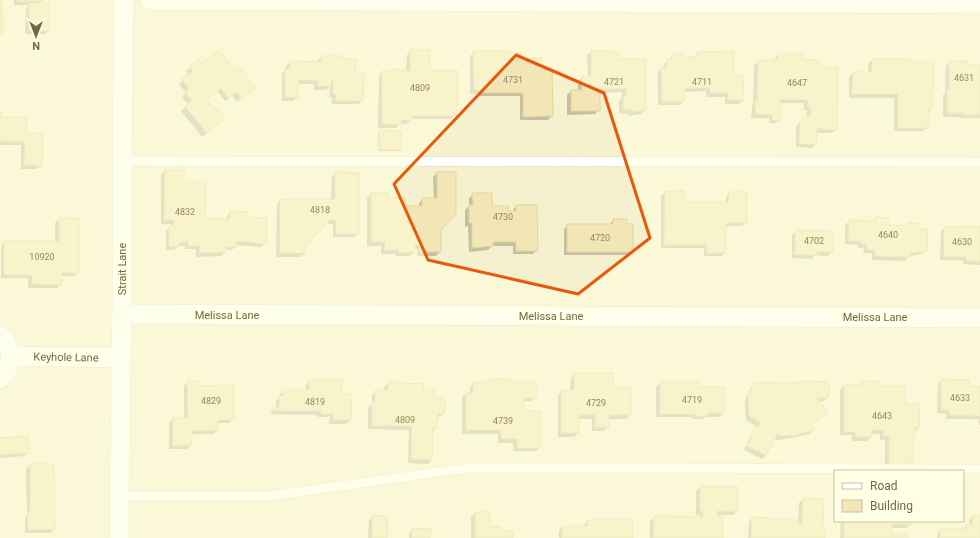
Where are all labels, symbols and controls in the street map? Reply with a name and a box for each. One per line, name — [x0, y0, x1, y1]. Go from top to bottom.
north arrow — [16, 16, 56, 56]
text: N — [32, 39, 40, 52]
house number: 4631 — [954, 73, 974, 83]
house number: 4731 — [503, 75, 523, 85]
house number: 4721 — [604, 77, 624, 87]
house number: 4711 — [692, 77, 712, 87]
house number: 4647 — [787, 78, 807, 88]
house number: 4809 — [410, 83, 430, 93]
house number: 4818 — [310, 205, 330, 215]
house number: 4832 — [175, 207, 195, 217]
house number: 4730 — [493, 212, 513, 222]
house number: 4640 — [878, 230, 898, 240]
house number: 4720 — [590, 233, 610, 243]
house number: 4702 — [804, 236, 824, 246]
house number: 4630 — [952, 237, 972, 247]
street label: Strait Lane — [116, 243, 129, 295]
house number: 10920 — [29, 252, 55, 262]
street label: Melissa Lane — [195, 309, 259, 322]
street label: Melissa Lane — [519, 310, 583, 323]
street label: Melissa Lane — [843, 311, 907, 324]
street label: Keyhole Lane — [33, 350, 99, 365]
house number: 4633 — [950, 393, 970, 403]
house number: 4719 — [682, 395, 702, 405]
house number: 4829 — [201, 396, 221, 406]
house number: 4819 — [305, 397, 325, 407]
house number: 4729 — [586, 398, 606, 408]
house number: 4643 — [872, 411, 892, 421]
house number: 4809 — [395, 415, 415, 425]
house number: 4739 — [493, 416, 513, 426]
legend — [834, 470, 964, 522]
text: Road — [870, 479, 898, 493]
text: Building — [870, 499, 913, 513]

